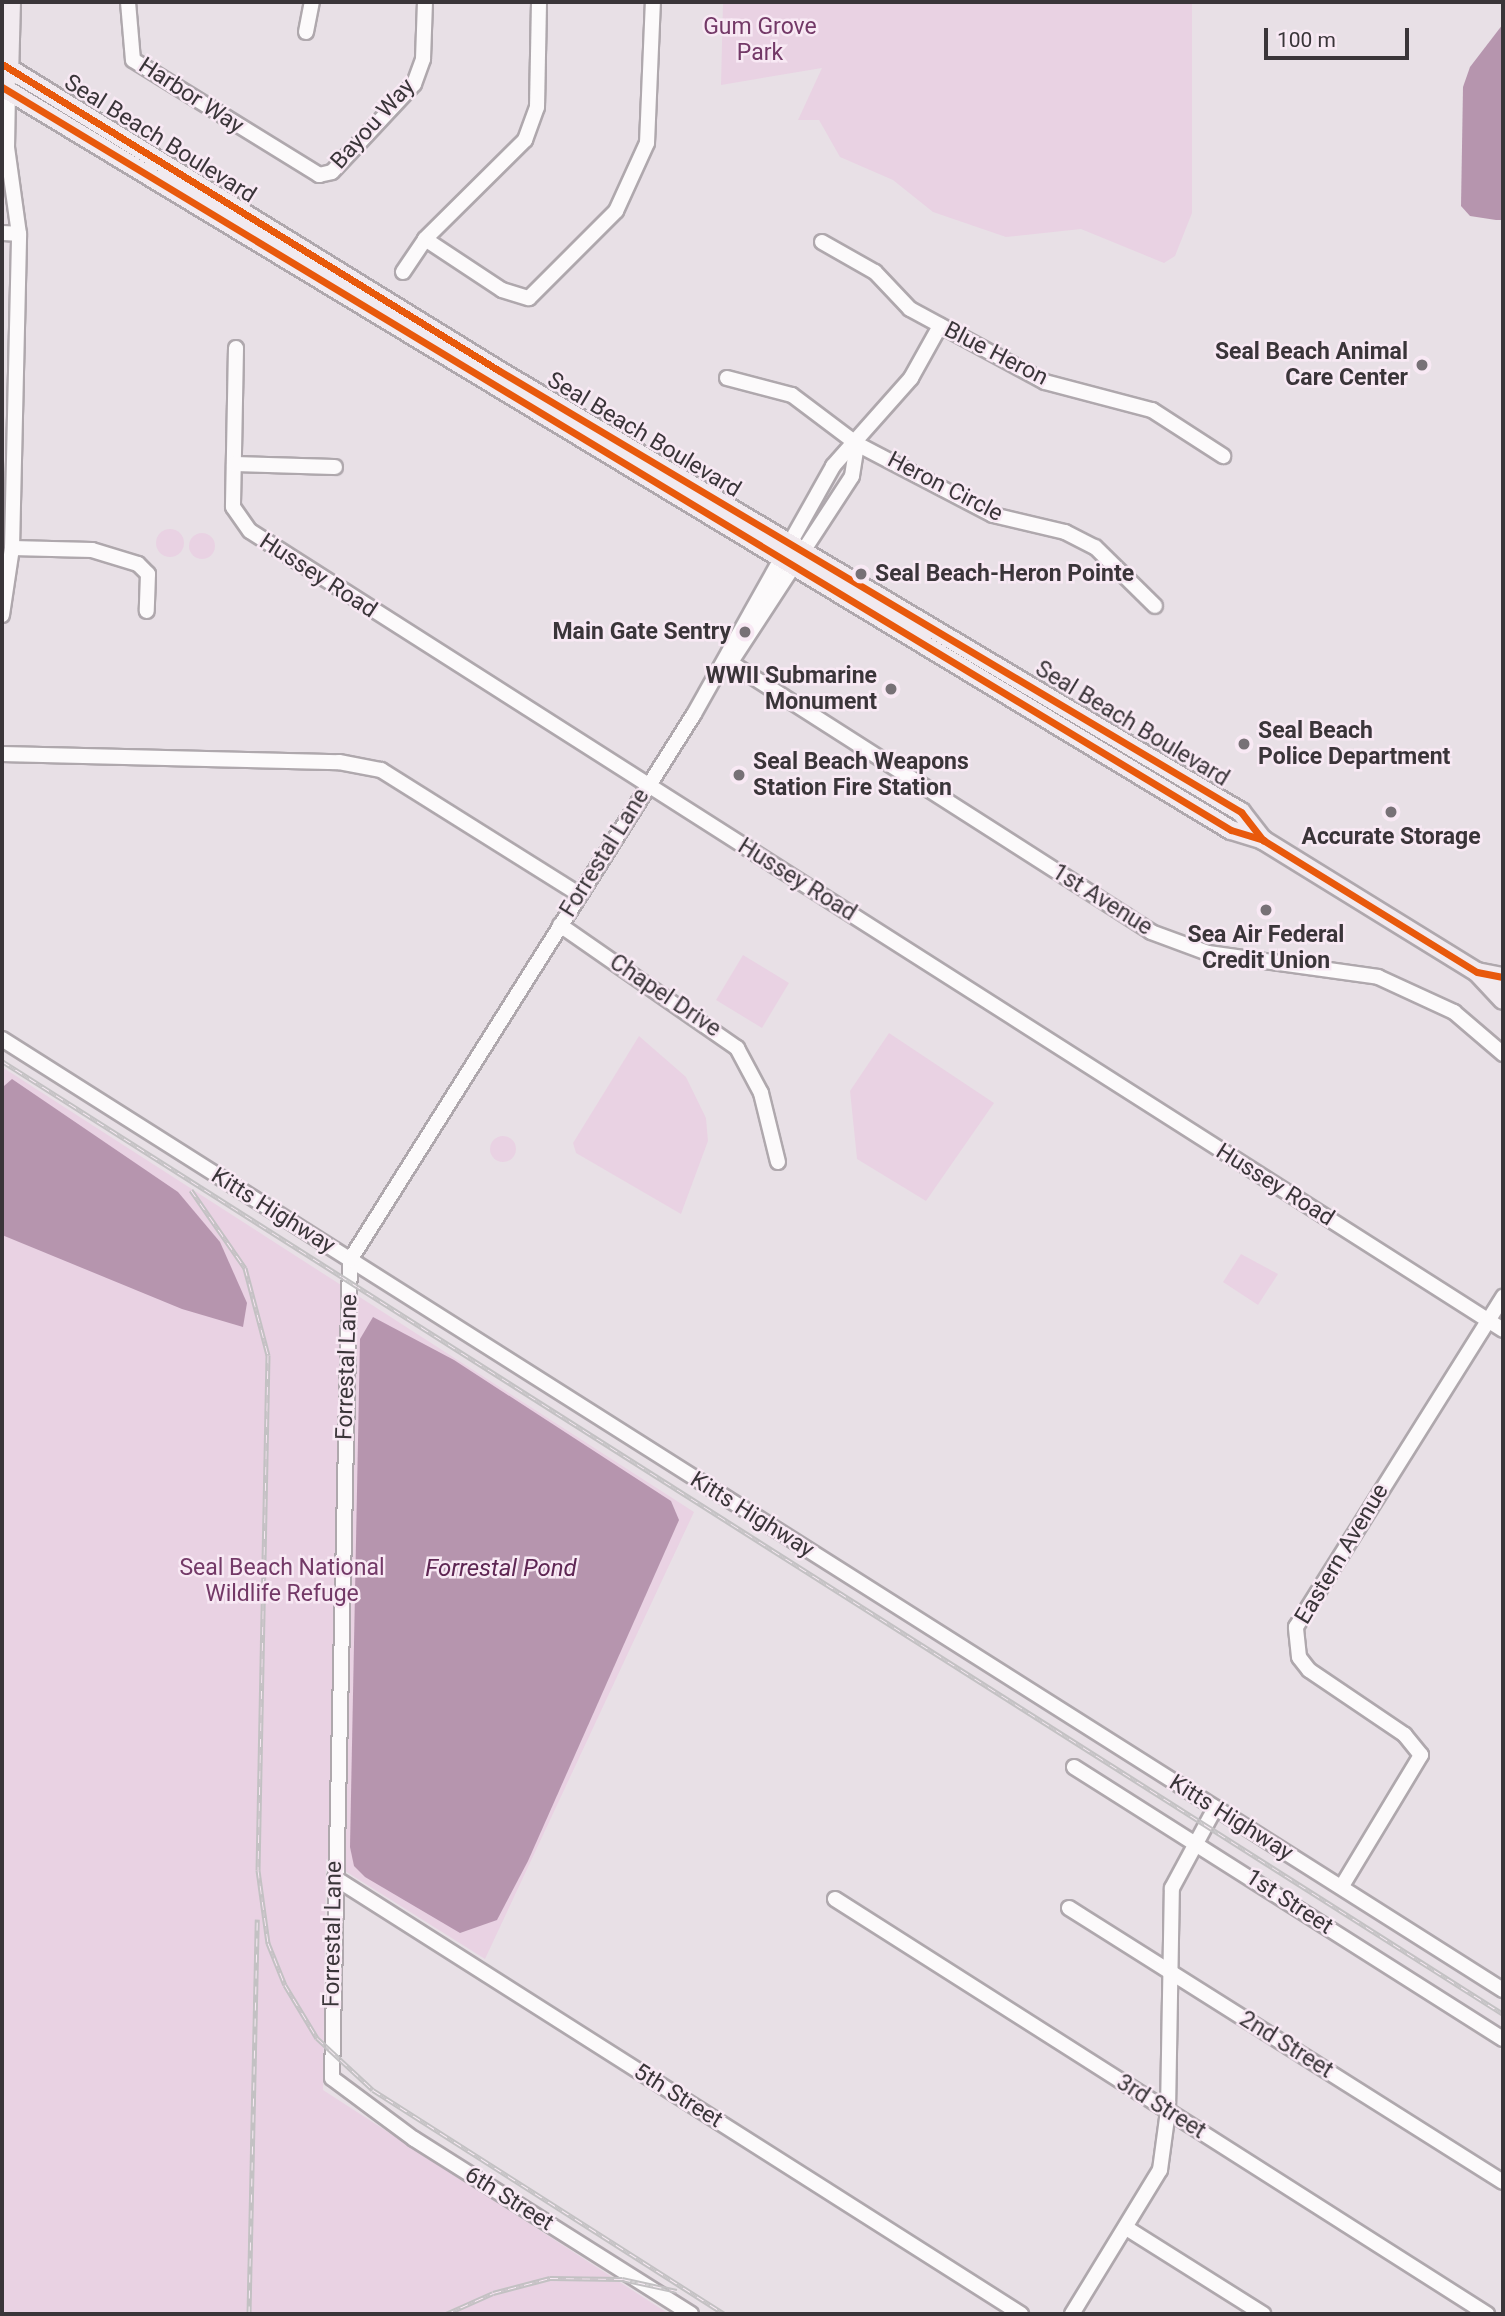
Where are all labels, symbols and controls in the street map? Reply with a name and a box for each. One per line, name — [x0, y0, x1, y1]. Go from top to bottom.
park label: Gum Grove Park — [703, 13, 817, 67]
scale bar — [1267, 14, 1412, 58]
text: 100 m — [1277, 28, 1336, 52]
street label: Harbor Way — [133, 52, 249, 140]
street label: Seal Beach Boulevard — [59, 69, 261, 209]
street label: Bayou Way — [325, 73, 421, 175]
street label: Blue Heron — [940, 316, 1052, 392]
place label: Seal Beach Animal Care Center — [1215, 338, 1408, 392]
marker: Seal Beach Animal Care Center — [1414, 357, 1430, 373]
street label: Seal Beach Boulevard — [542, 366, 746, 504]
street label: Heron Circle — [883, 446, 1007, 528]
street label: Hussey Road — [254, 528, 382, 624]
place label: Seal Beach-Heron Pointe — [875, 560, 1134, 588]
marker: Seal Beach-Heron Pointe — [853, 566, 869, 582]
place label: Main Gate Sentry — [552, 618, 731, 646]
marker: Main Gate Sentry — [737, 624, 753, 640]
street label: Seal Beach Boulevard — [1030, 655, 1234, 793]
place label: WWII Submarine Monument — [706, 662, 877, 716]
marker: WWII Submarine Monument — [883, 681, 899, 697]
place label: Seal Beach Police Department — [1258, 717, 1450, 771]
marker: Seal Beach Police Department — [1236, 736, 1252, 752]
place label: Seal Beach Weapons Station Fire Station — [753, 748, 969, 802]
marker: Seal Beach Weapons Station Fire Station — [731, 767, 747, 783]
street label: Forrestal Lane — [555, 784, 655, 922]
marker: Accurate Storage — [1383, 804, 1399, 820]
place label: Accurate Storage — [1301, 823, 1481, 851]
street label: Hussey Road — [733, 833, 861, 927]
street label: 1st Avenue — [1047, 858, 1157, 942]
marker: Sea Air Federal Credit Union — [1258, 902, 1274, 918]
place label: Sea Air Federal Credit Union — [1188, 921, 1344, 975]
street label: Chapel Drive — [604, 949, 726, 1043]
street label: Hussey Road — [1211, 1138, 1339, 1232]
street label: Kitts Highway — [206, 1162, 340, 1260]
street label: Forrestal Lane — [331, 1293, 363, 1441]
street label: Kitts Highway — [685, 1466, 819, 1564]
street label: Eastern Avenue — [1289, 1479, 1395, 1629]
park label: Seal Beach National Wildlife Refuge — [179, 1554, 385, 1608]
water label: Forrestal Pond — [425, 1555, 577, 1583]
street label: Kitts Highway — [1164, 1769, 1298, 1867]
street label: Forrestal Lane — [318, 1861, 348, 2007]
street label: 1st Street — [1240, 1864, 1338, 1940]
street label: 2nd Street — [1234, 2005, 1338, 2085]
street label: 5th Street — [628, 2058, 728, 2134]
street label: 3rd Street — [1111, 2069, 1211, 2145]
street label: 6th Street — [459, 2161, 559, 2237]

